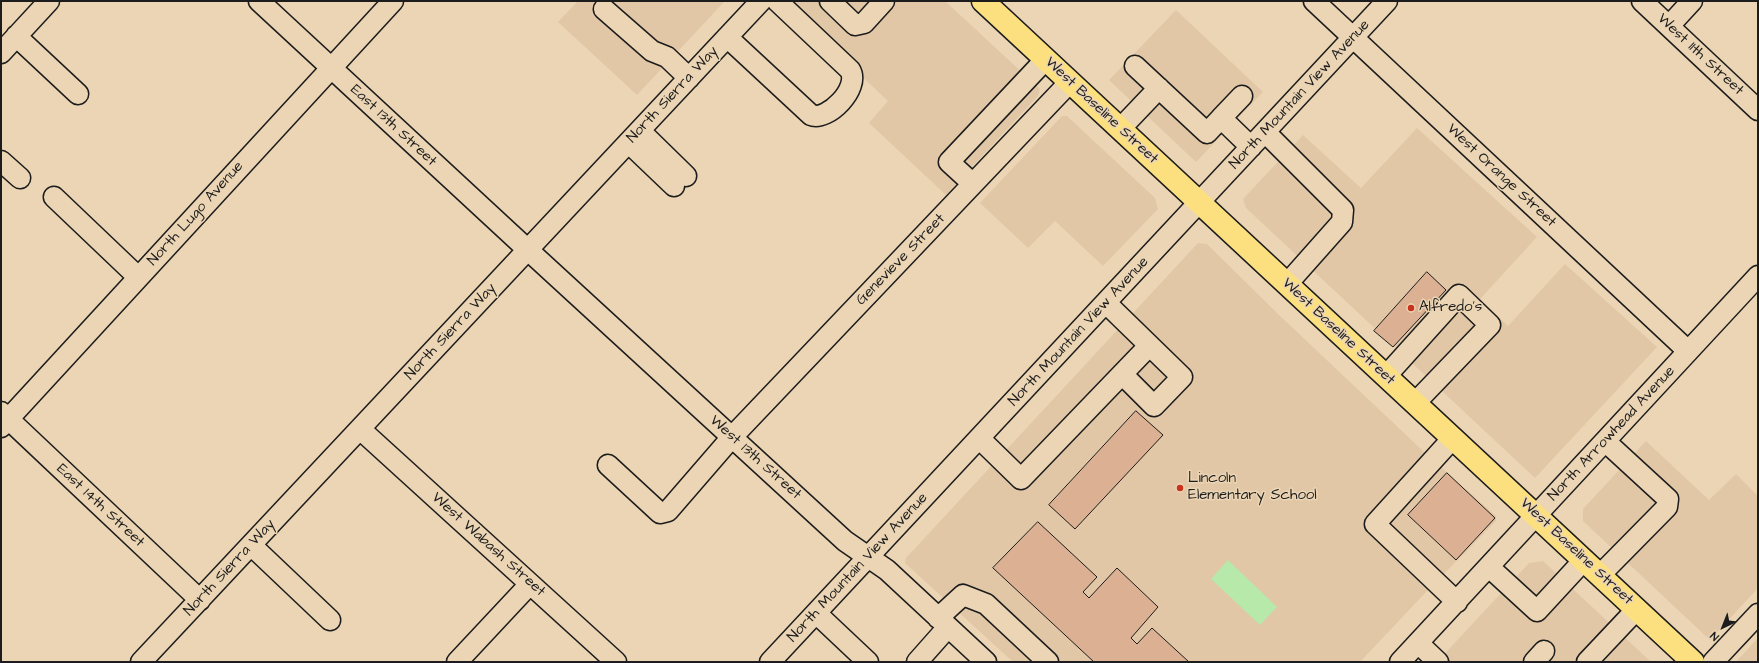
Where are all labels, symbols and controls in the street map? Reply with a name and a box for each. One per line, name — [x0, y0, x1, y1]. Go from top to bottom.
street label: West 11th Street — [1653, 10, 1747, 100]
street label: North Mountain View Avenue — [1226, 17, 1374, 173]
street label: North Sierra Way — [624, 43, 722, 147]
street label: West Baseline Street — [1041, 54, 1161, 168]
street label: East 13th Street — [346, 81, 440, 171]
street label: West Orange Street — [1442, 121, 1560, 231]
street label: North Lugo Avenue — [144, 158, 248, 270]
street label: Genevieve Street — [853, 210, 949, 310]
street label: North Mountain View Avenue — [1005, 254, 1153, 410]
street label: West Baseline Street — [1278, 275, 1398, 389]
street label: North Sierra Way — [402, 280, 500, 384]
place label: Alfredo's — [1419, 299, 1482, 317]
marker: Alfredo's — [1406, 303, 1416, 313]
street label: North Arrowhead Avenue — [1545, 363, 1679, 505]
street label: West 13th Street — [705, 412, 805, 504]
street label: East 14th Street — [52, 461, 148, 551]
place label: Lincoln Elementary School — [1188, 470, 1317, 505]
marker: Lincoln Elementary School — [1175, 483, 1185, 493]
street label: West Wabash Street — [427, 489, 549, 601]
street label: North Mountain View Avenue — [784, 490, 932, 646]
street label: West Baseline Street — [1516, 495, 1636, 609]
street label: North Sierra Way — [181, 516, 279, 620]
north arrow — [1703, 607, 1743, 647]
text: N — [1707, 628, 1722, 644]

